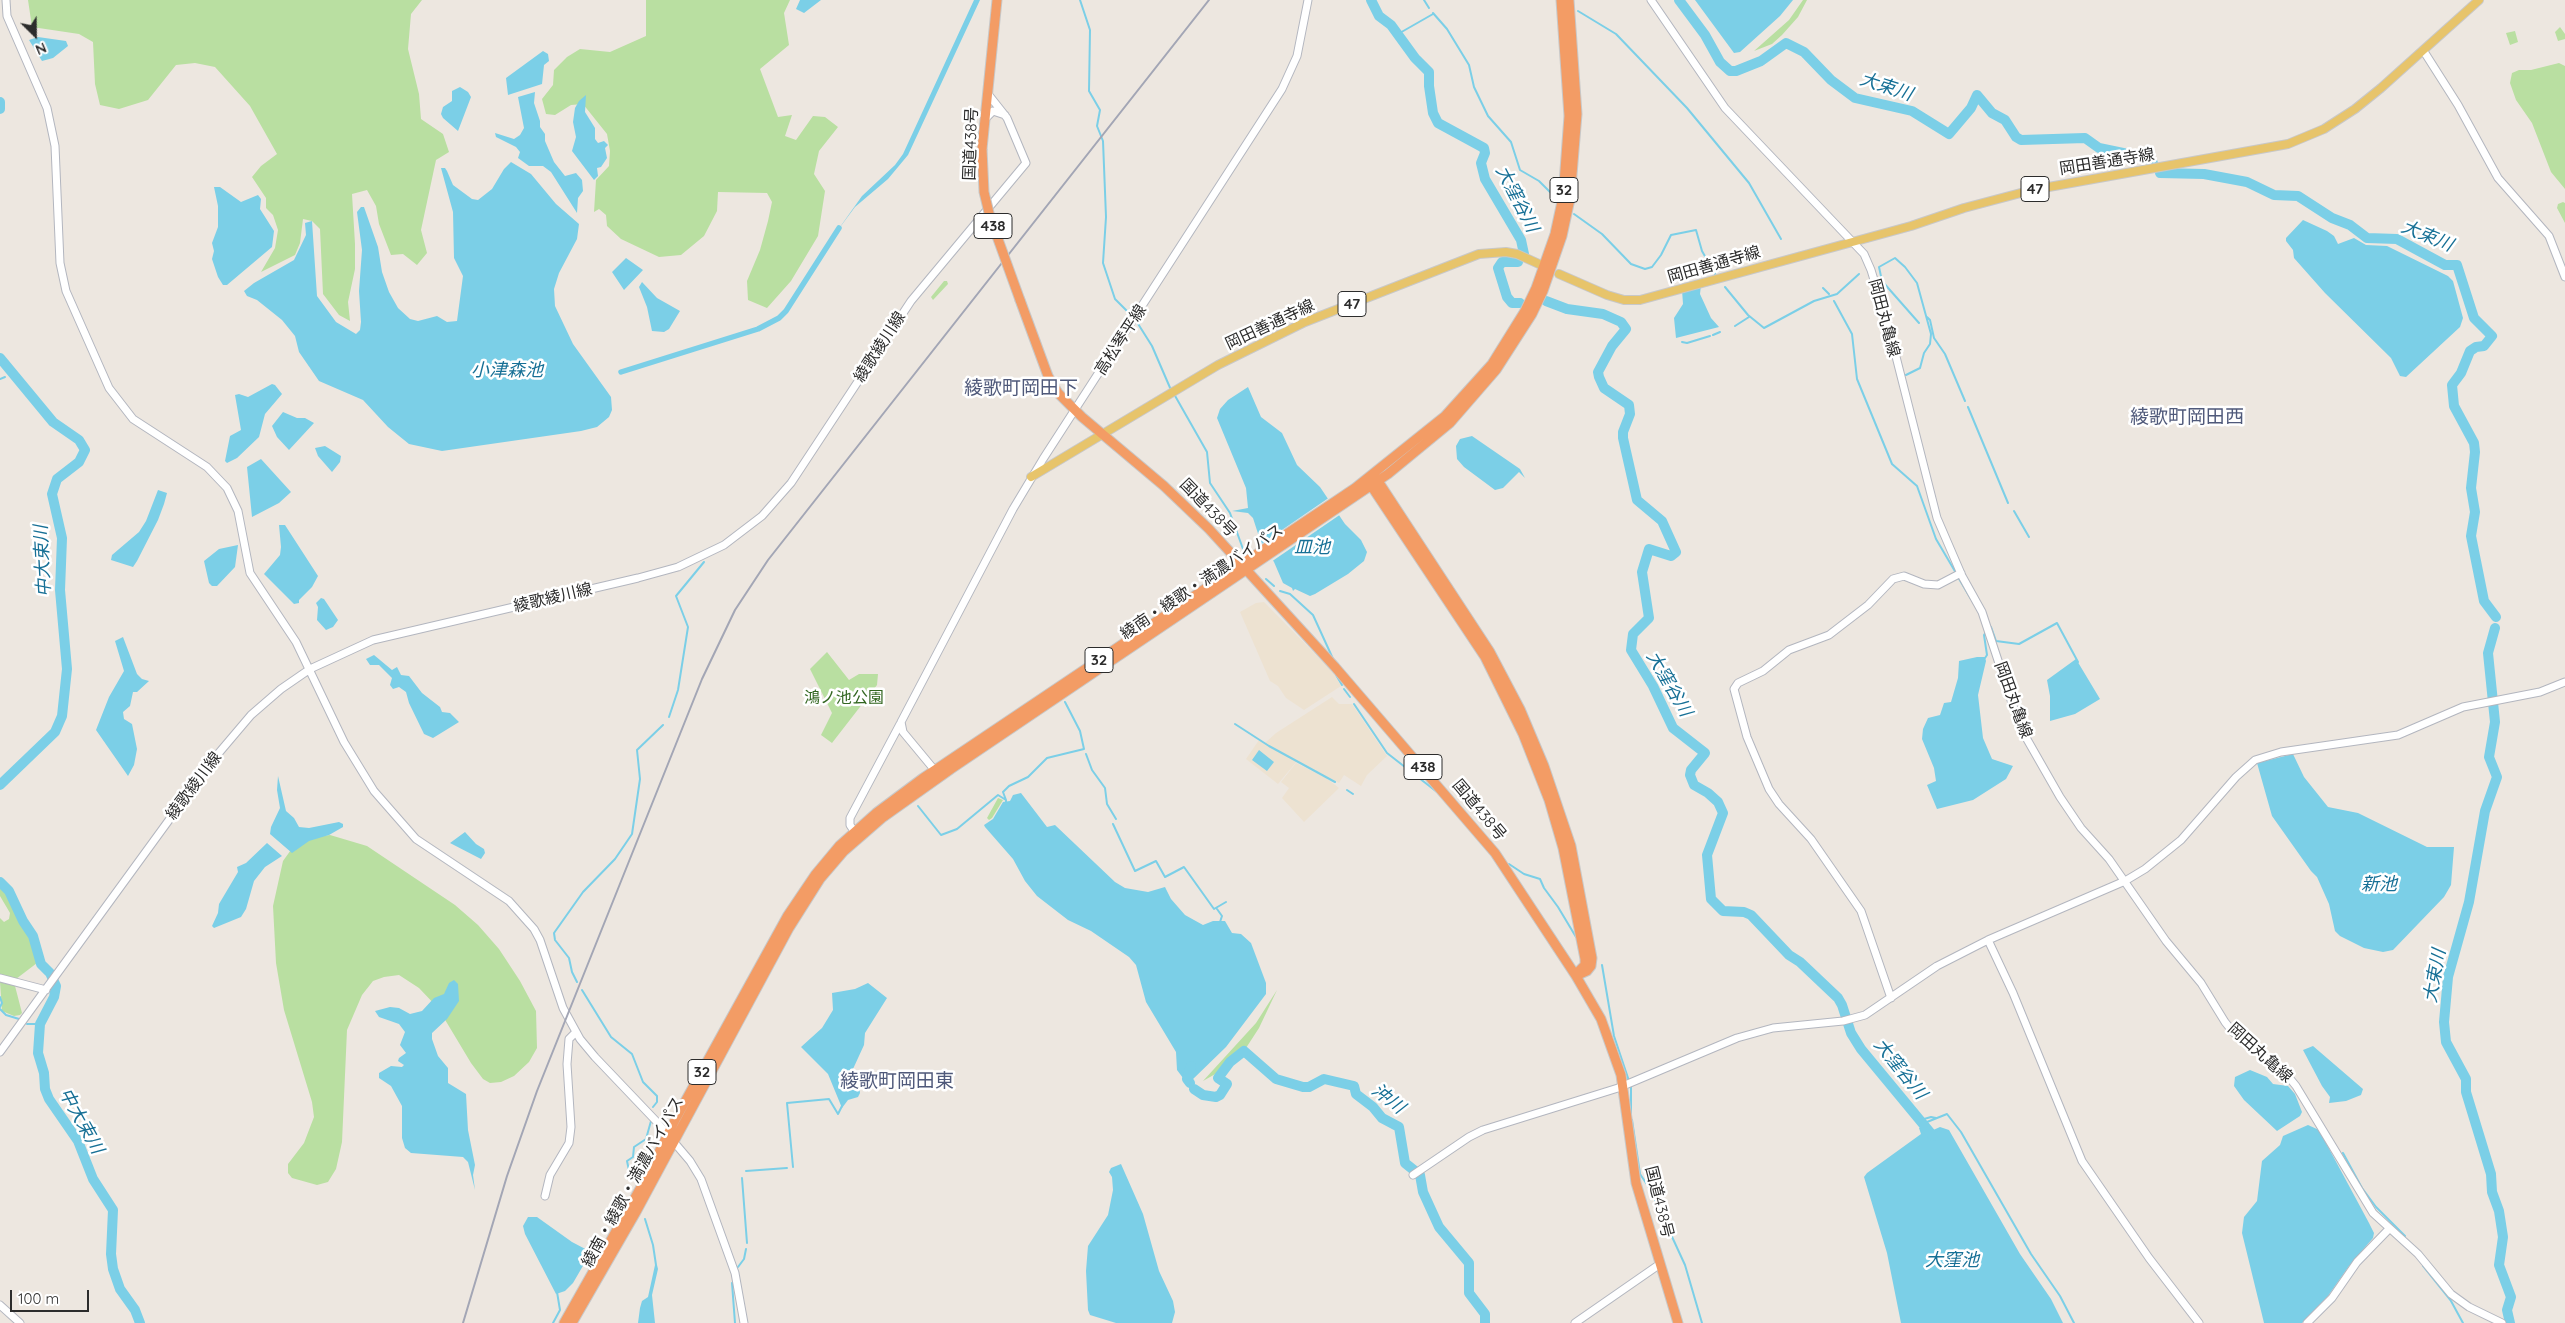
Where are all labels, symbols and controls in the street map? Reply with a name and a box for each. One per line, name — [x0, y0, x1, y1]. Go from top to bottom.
north arrow — [10, 10, 60, 60]
text: N — [33, 39, 49, 59]
water label: 大束川 — [1857, 68, 1915, 106]
street label: 国道438号 — [960, 107, 982, 181]
street label: 岡田善通寺線 — [2058, 145, 2156, 179]
water label: 大窪谷川 — [1491, 162, 1543, 236]
road number: 47 — [2021, 176, 2049, 202]
road number: 32 — [1550, 178, 1578, 202]
road number: 438 — [974, 214, 1012, 238]
water label: 大束川 — [2398, 216, 2456, 256]
street label: 岡田善通寺線 — [1665, 243, 1763, 287]
street label: 岡田丸亀線 — [1864, 277, 1904, 359]
road number: 47 — [1338, 292, 1366, 316]
street label: 岡田善通寺線 — [1222, 296, 1318, 354]
street label: 高松琴平線 — [1091, 301, 1151, 379]
street label: 綾歌綾川線 — [850, 308, 910, 386]
water label: 小津森池 — [471, 360, 543, 382]
district label: 綾歌町岡田下 — [964, 377, 1078, 399]
district label: 綾歌町岡田西 — [2130, 406, 2244, 428]
street label: 国道438号 — [1176, 475, 1240, 541]
street label: 綾南・綾歌・満濃バイパス — [1117, 520, 1287, 644]
water label: 中大束川 — [30, 524, 56, 598]
water label: 皿池 — [1294, 537, 1330, 559]
street label: 綾歌綾川線 — [512, 580, 594, 616]
water label: 大窪谷川 — [1642, 647, 1696, 721]
road number: 32 — [1085, 648, 1113, 672]
street label: 岡田丸亀線 — [1990, 659, 2036, 741]
park label: 鴻ノ池公園 — [804, 688, 884, 708]
street label: 綾歌綾川線 — [162, 748, 226, 824]
road number: 438 — [1404, 754, 1442, 780]
street label: 国道438号 — [1448, 776, 1510, 844]
water label: 新池 — [2361, 874, 2397, 896]
water label: 大束川 — [2420, 948, 2450, 1004]
street label: 岡田丸亀線 — [2224, 1019, 2296, 1087]
water label: 大窪谷川 — [1869, 1034, 1931, 1104]
road number: 32 — [688, 1060, 716, 1084]
district label: 綾歌町岡田東 — [840, 1070, 954, 1092]
water label: 沖川 — [1367, 1079, 1409, 1119]
water label: 中大束川 — [54, 1084, 108, 1158]
street label: 綾南・綾歌・満濃バイパス — [578, 1093, 688, 1271]
street label: 国道438号 — [1641, 1164, 1677, 1240]
water label: 大窪池 — [1925, 1250, 1979, 1272]
scale bar — [12, 1280, 91, 1312]
text: 100 m — [18, 1289, 59, 1308]

